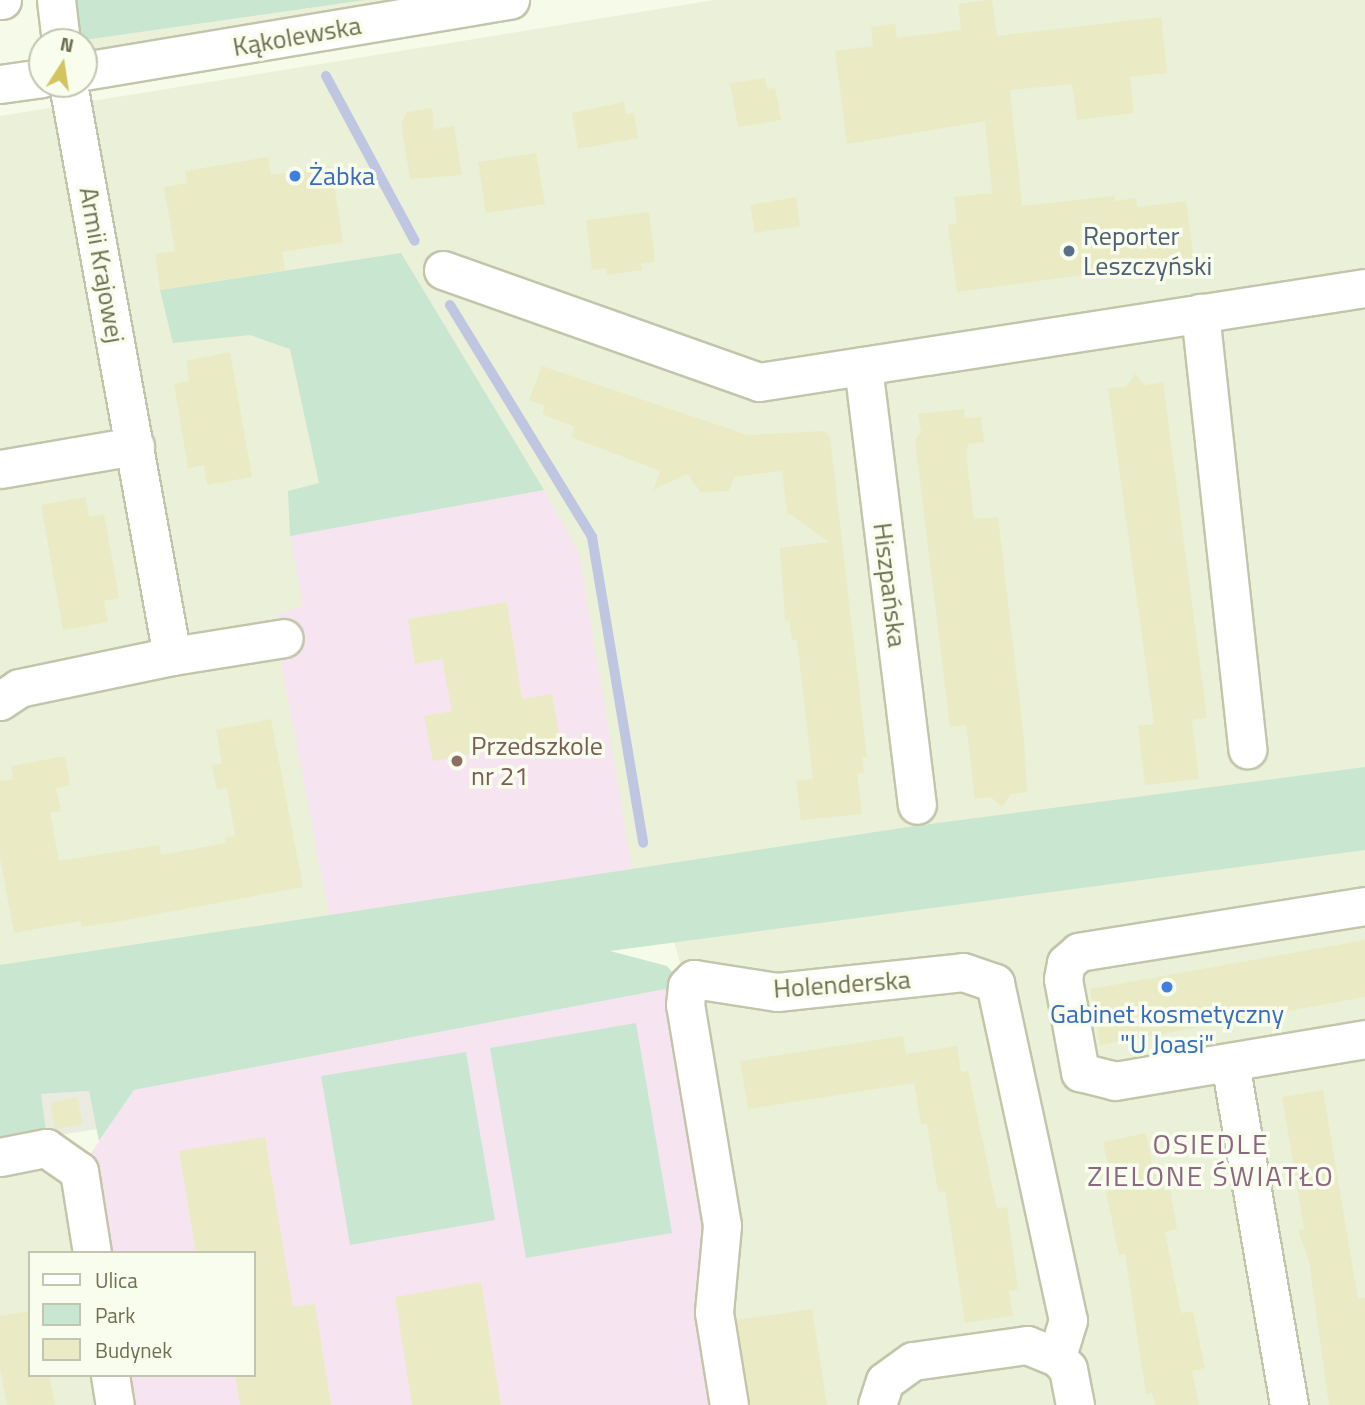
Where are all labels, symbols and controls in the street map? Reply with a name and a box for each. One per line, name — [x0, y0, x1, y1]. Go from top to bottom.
street label: Kąkolewska — [230, 9, 364, 63]
north arrow — [28, 28, 98, 98]
text: N — [58, 28, 77, 59]
place label: Żabka — [309, 160, 375, 192]
marker: Żabka — [287, 168, 303, 184]
street label: Armii Krajowej — [73, 185, 131, 345]
place label: Reporter Leszczyński — [1083, 220, 1212, 282]
marker: Reporter Leszczyński — [1061, 243, 1077, 259]
street label: Hiszpańska — [867, 521, 913, 649]
place label: Przedszkole nr 21 — [471, 730, 603, 792]
marker: Przedszkole nr 21 — [449, 753, 465, 769]
street label: Holenderska — [772, 964, 912, 1004]
marker: Gabinet kosmetyczny "U Joasi" — [1159, 979, 1175, 995]
place label: Gabinet kosmetyczny "U Joasi" — [1050, 998, 1284, 1060]
district label: OSIEDLE ZIELONE ŚWIATŁO — [1089, 1127, 1333, 1193]
legend — [28, 1251, 256, 1377]
text: Ulica — [95, 1264, 138, 1296]
text: Park — [95, 1299, 135, 1331]
text: Budynek — [95, 1334, 172, 1366]

